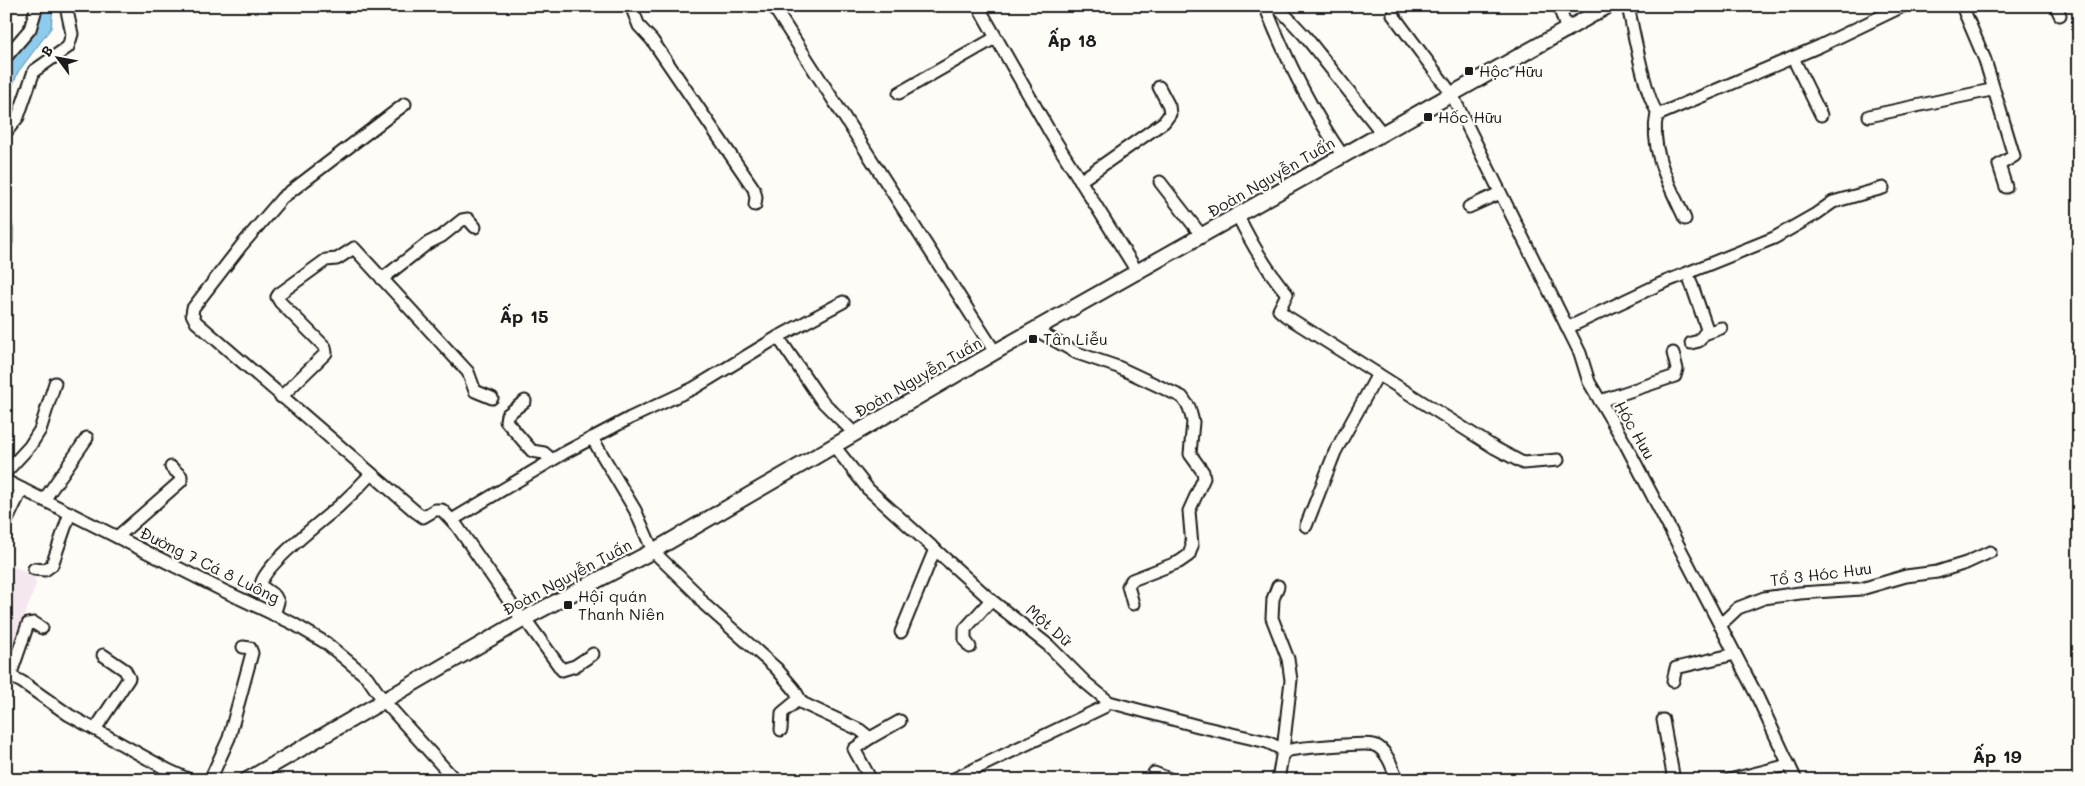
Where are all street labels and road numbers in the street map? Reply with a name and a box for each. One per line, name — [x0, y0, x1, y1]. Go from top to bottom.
street label: Đoàn Nguyễn Tuấn — [1203, 132, 1338, 222]
street label: Đoàn Nguyễn Tuấn — [850, 332, 985, 422]
street label: Hóc Hưu — [1610, 397, 1661, 463]
street label: Đường 7 Cá 8 Luông — [137, 522, 284, 608]
street label: Đoàn Nguyễn Tuấn — [498, 534, 635, 620]
street label: Tổ 3 Hóc Hưu — [1769, 557, 1873, 590]
street label: Một Dữ — [1022, 599, 1078, 651]

